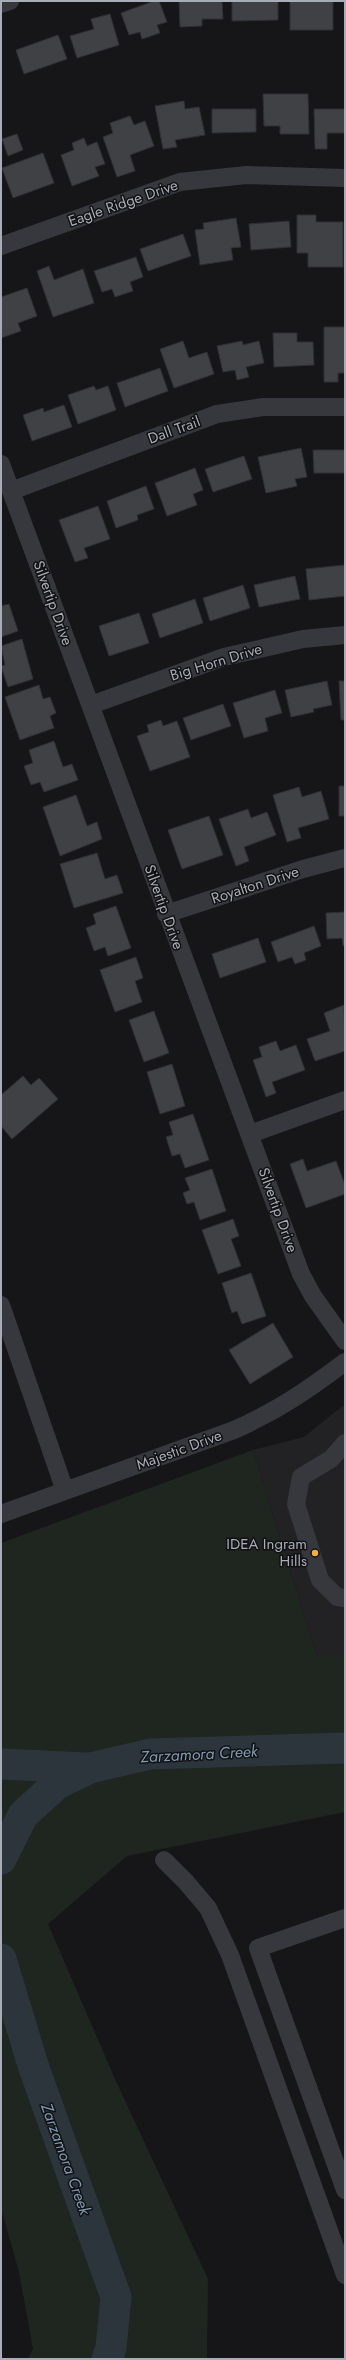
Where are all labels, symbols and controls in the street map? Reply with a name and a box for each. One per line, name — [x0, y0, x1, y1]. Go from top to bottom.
street label: Eagle Ridge Drive — [65, 174, 181, 232]
street label: Dall Trail — [145, 410, 203, 450]
street label: Silvertip Drive — [27, 558, 79, 649]
street label: Big Horn Drive — [167, 637, 265, 686]
street label: Royalton Drive — [208, 860, 302, 910]
street label: Silvertip Drive — [138, 862, 190, 953]
street label: Silvertip Drive — [252, 1165, 304, 1256]
street label: Majestic Drive — [133, 1424, 225, 1476]
place label: IDEA Ingram Hills — [226, 1533, 307, 1572]
marker: IDEA Ingram Hills — [310, 1548, 320, 1558]
water label: Zarzamora Creek — [139, 1739, 259, 1769]
water label: Zarzamora Creek — [35, 2099, 97, 2219]

